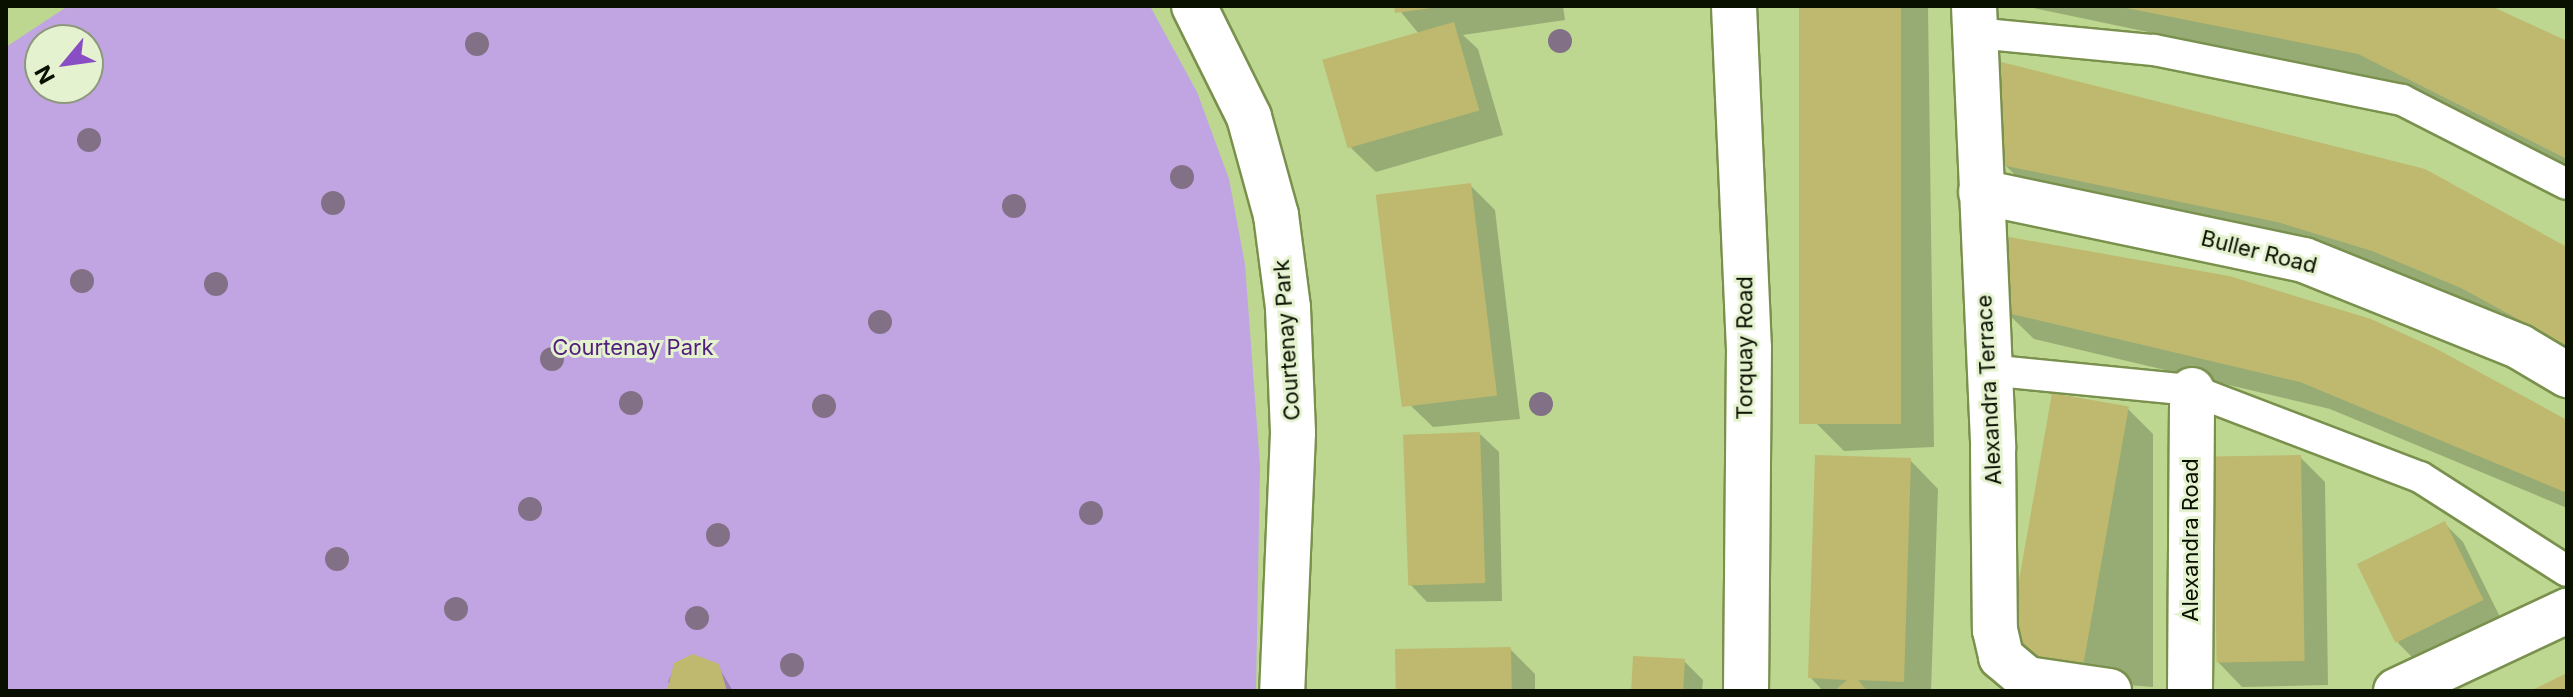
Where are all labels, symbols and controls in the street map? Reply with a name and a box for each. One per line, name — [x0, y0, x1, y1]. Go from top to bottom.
north arrow — [24, 24, 104, 104]
text: N — [29, 61, 60, 88]
street label: Buller Road — [2198, 225, 2320, 279]
street label: Courtenay Park — [1268, 259, 1306, 421]
street label: Torquay Road — [1732, 276, 1758, 420]
street label: Alexandra Terrace — [1971, 294, 2007, 486]
park label: Courtenay Park — [552, 335, 714, 361]
street label: Alexandra Road — [2178, 458, 2204, 622]

